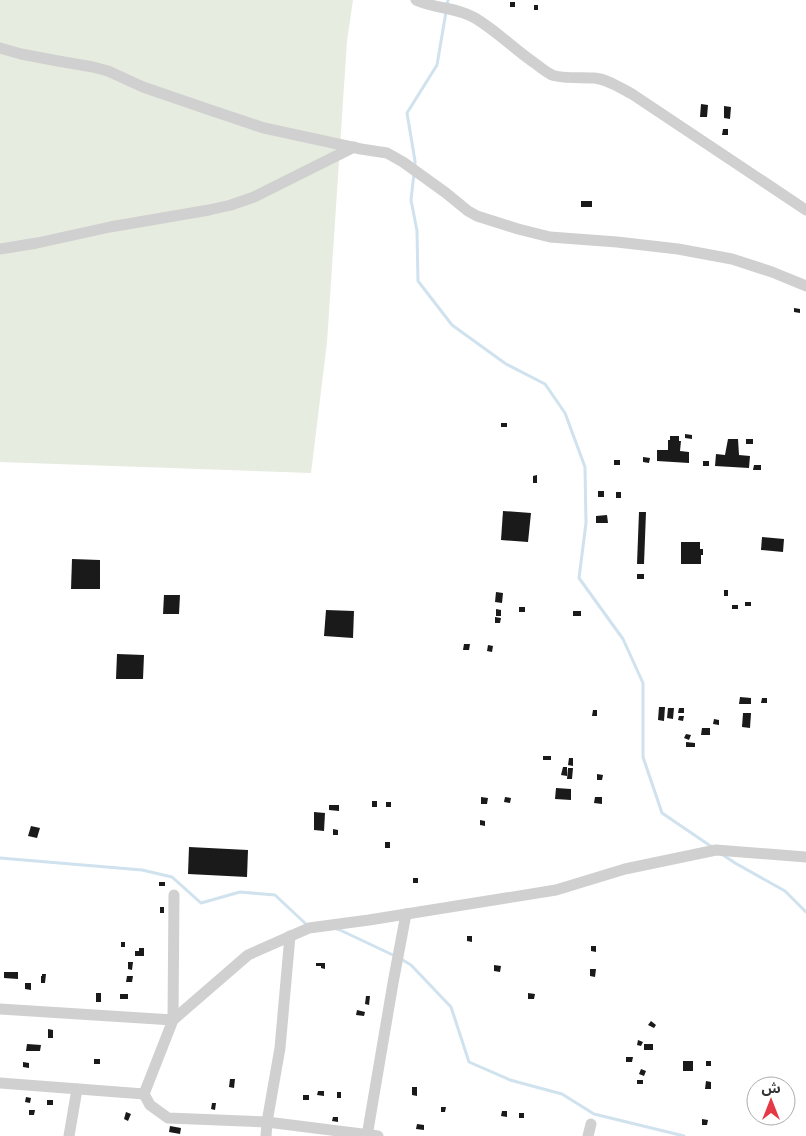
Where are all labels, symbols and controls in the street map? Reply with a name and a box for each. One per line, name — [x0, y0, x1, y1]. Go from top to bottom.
north arrow — [746, 1076, 796, 1126]
text: ش — [761, 1080, 781, 1097]

